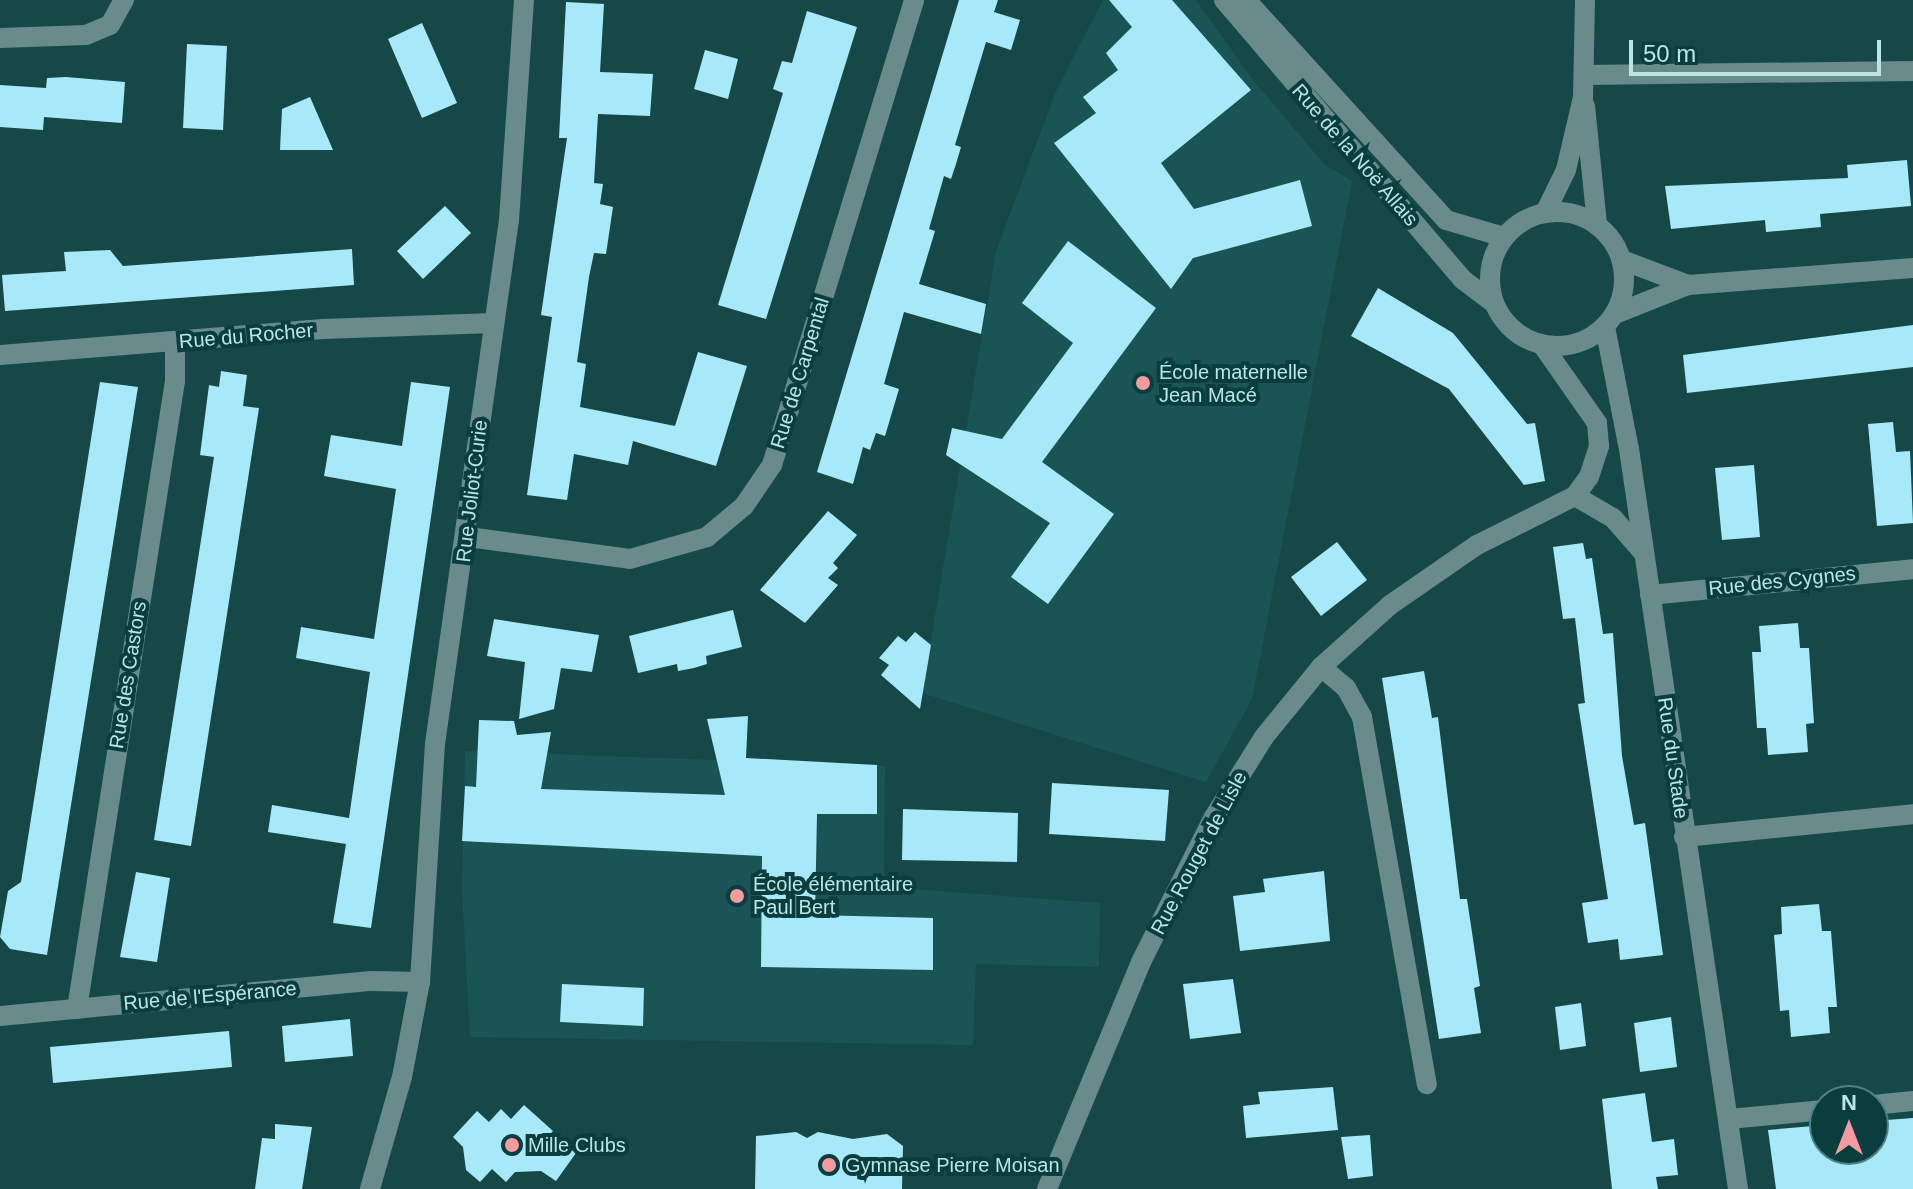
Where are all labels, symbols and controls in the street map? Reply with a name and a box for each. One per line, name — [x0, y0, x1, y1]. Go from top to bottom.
scale bar — [1633, 24, 1885, 74]
text: 50 m — [1643, 40, 1696, 67]
street label: Rue de la Noë Allais — [1287, 79, 1423, 231]
street label: Rue de Carpental — [766, 295, 834, 451]
street label: Rue du Rocher — [178, 318, 314, 354]
place label: École maternelle Jean Macé — [1159, 360, 1308, 407]
marker: École maternelle Jean Macé — [1134, 374, 1152, 392]
street label: Rue Joliot-Curie — [451, 418, 493, 564]
street label: Rue des Cygnes — [1707, 561, 1857, 601]
street label: Rue des Castors — [104, 600, 152, 750]
street label: Rue du Stade — [1653, 696, 1693, 820]
street label: Rue Rouget de Lisle — [1146, 767, 1252, 939]
place label: École élémentaire Paul Bert — [753, 872, 913, 919]
marker: École élémentaire Paul Bert — [728, 887, 746, 905]
street label: Rue de l'Espérance — [122, 976, 298, 1016]
north arrow — [1809, 1085, 1889, 1165]
text: N — [1841, 1090, 1857, 1115]
place label: Mille Clubs — [528, 1133, 626, 1157]
marker: Mille Clubs — [503, 1136, 521, 1154]
place label: Gymnase Pierre Moisan — [845, 1153, 1060, 1177]
marker: Gymnase Pierre Moisan — [820, 1156, 838, 1174]

